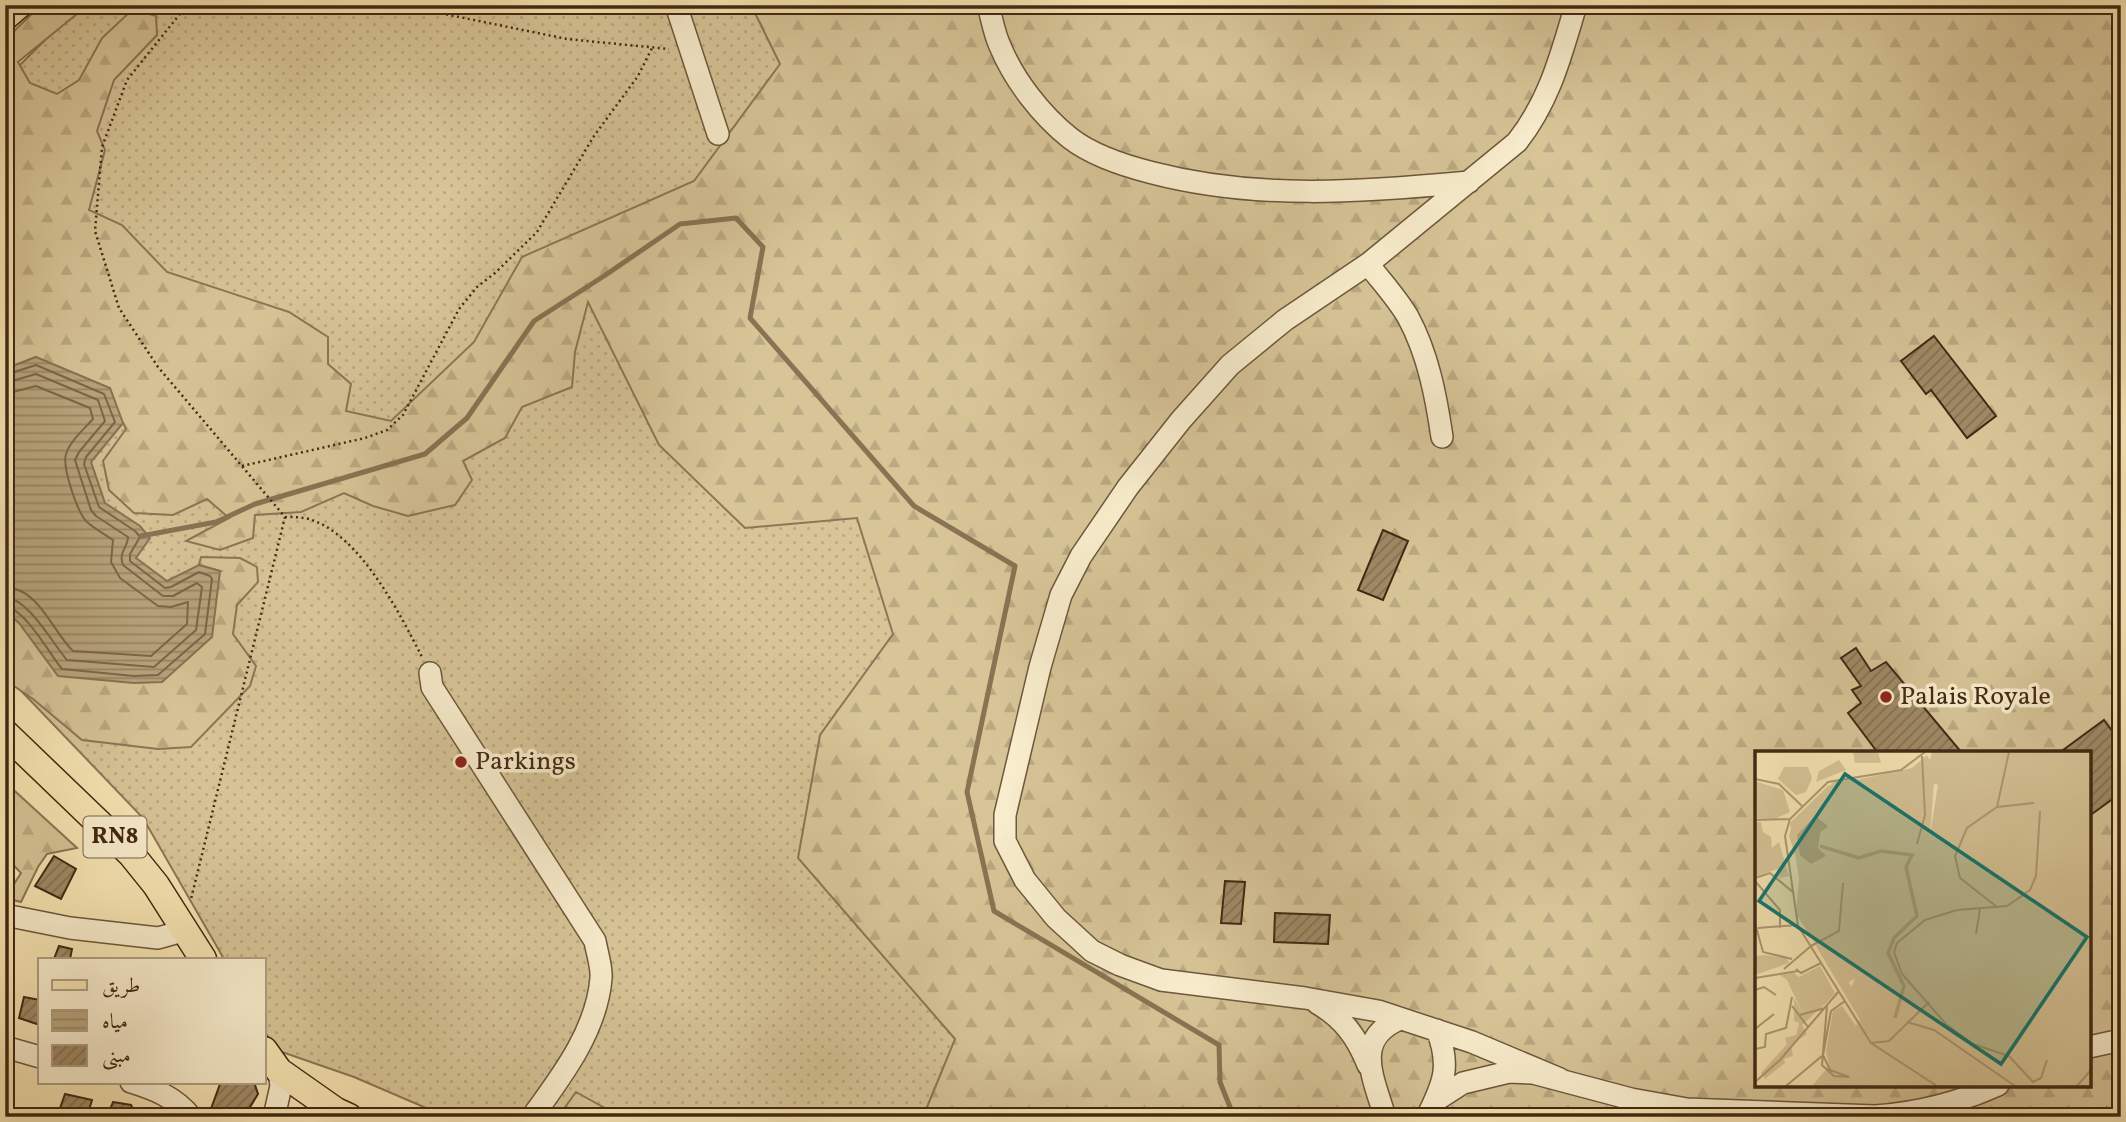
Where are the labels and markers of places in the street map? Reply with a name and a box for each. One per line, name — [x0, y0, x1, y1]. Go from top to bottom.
place label: Palais Royale — [1900, 679, 2051, 715]
marker: Palais Royale — [1878, 689, 1894, 705]
place label: Parkings — [475, 744, 576, 780]
marker: Parkings — [453, 754, 469, 770]

